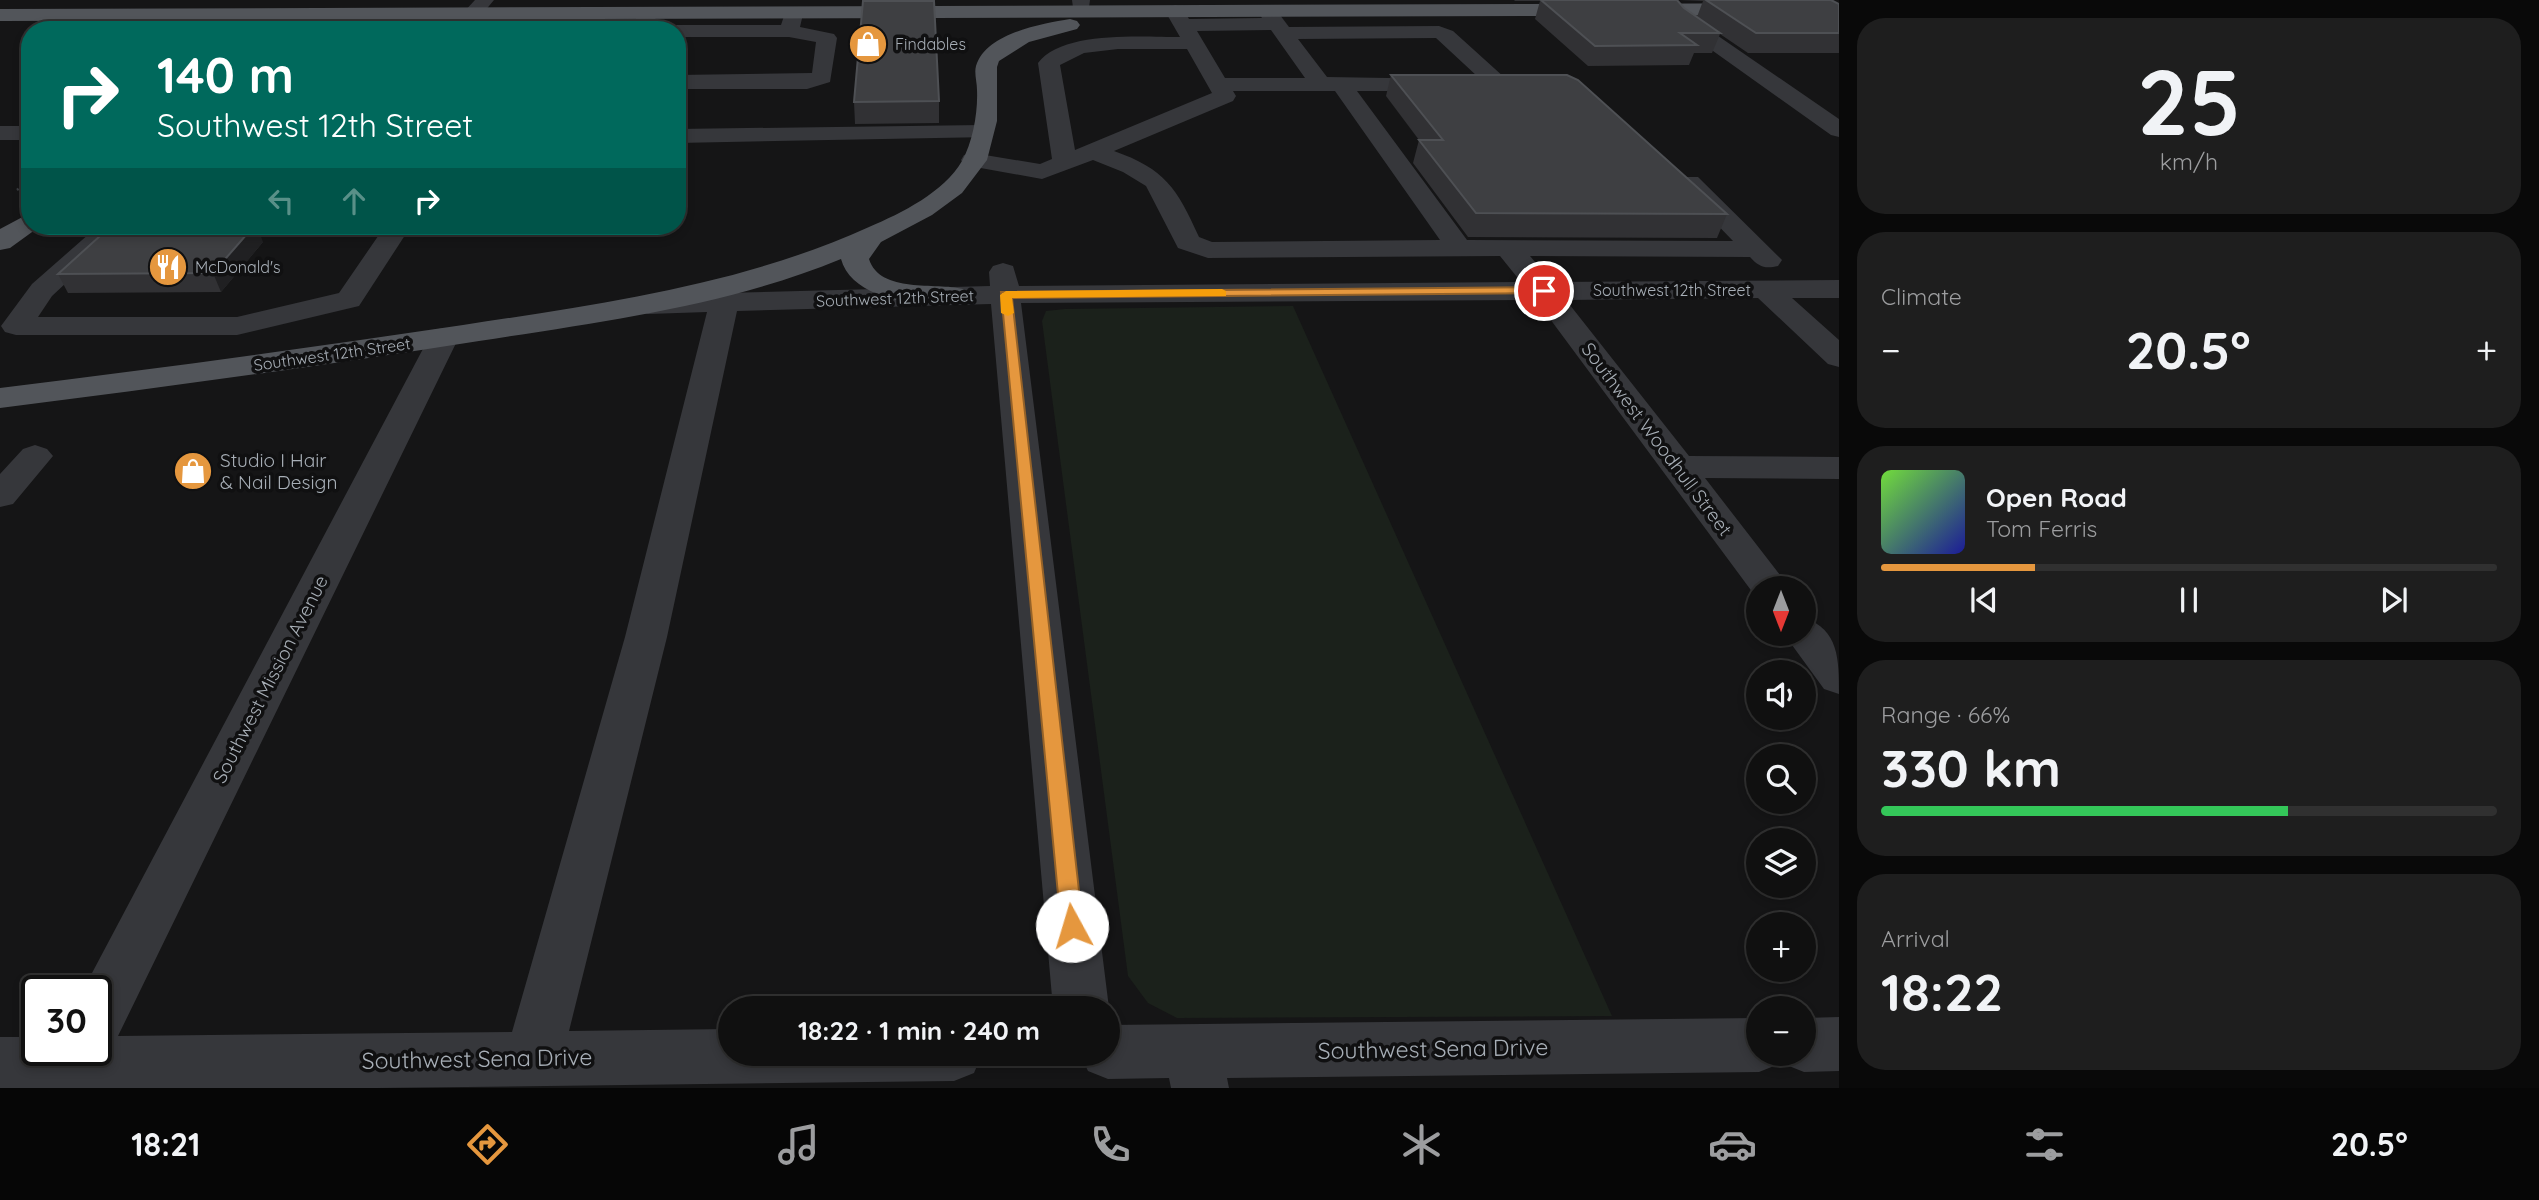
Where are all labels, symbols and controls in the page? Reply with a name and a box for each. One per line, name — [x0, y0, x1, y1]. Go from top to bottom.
shop icon: Findables — [847, 23, 889, 65]
place label: Findables — [895, 34, 966, 54]
text: 140 m — [157, 44, 294, 105]
text: 25 — [2137, 44, 2241, 158]
icon: right — [42, 49, 133, 140]
text: Southwest 12th Street — [157, 105, 473, 145]
text: km/h — [2160, 147, 2218, 176]
icon: left — [262, 182, 300, 220]
icon: ahead — [335, 182, 373, 220]
icon: right — [408, 182, 446, 220]
restaurant icon: McDonald's — [147, 246, 189, 288]
place label: McDonald's — [195, 257, 281, 277]
pin — [1514, 261, 1574, 321]
icon: arrive — [1525, 272, 1563, 310]
street label: Southwest 12th Street — [1593, 280, 1751, 300]
text: Climate — [1881, 282, 1962, 311]
street label: Southwest 12th Street — [816, 285, 974, 311]
text: 20.5° — [2126, 317, 2251, 382]
text: − — [1881, 326, 1901, 374]
text: + — [2476, 326, 2497, 374]
street label: Southwest 12th Street — [252, 333, 412, 375]
street label: Southwest Woodhull Street — [1576, 338, 1738, 540]
place label: Studio I Hair & Nail Design — [220, 448, 337, 494]
shop icon: Studio I Hair & Nail Design — [172, 450, 214, 492]
text: Open Road — [1986, 481, 2127, 514]
text: Tom Ferris — [1986, 514, 2097, 543]
street label: Southwest Mission Avenue — [207, 571, 333, 787]
north arrow — [1746, 576, 1816, 646]
map controls — [1746, 576, 1816, 1066]
icon: previous — [1965, 581, 2003, 619]
icon: pause — [2170, 581, 2208, 619]
icon: next — [2375, 581, 2413, 619]
button: sound — [1746, 660, 1816, 730]
text: Range · 66% — [1881, 700, 2010, 729]
text: 330 km — [1881, 735, 2061, 800]
button: search — [1746, 744, 1816, 814]
button: layers — [1746, 828, 1816, 898]
position arrow — [1035, 889, 1109, 963]
button: + — [1746, 912, 1816, 982]
text: Arrival — [1881, 924, 1950, 953]
text: 18:22 — [1881, 959, 2003, 1024]
speed limit sign: 30 — [21, 975, 112, 1066]
button: − — [1746, 996, 1816, 1066]
text: 18:22 · 1 min · 240 m — [798, 1014, 1040, 1047]
street label: Southwest Sena Drive — [1317, 1032, 1549, 1065]
street label: Southwest Sena Drive — [361, 1042, 593, 1075]
icon: directions — [463, 1120, 512, 1169]
icon: music — [774, 1120, 823, 1169]
icon: phone — [1086, 1120, 1135, 1169]
icon: climate — [1397, 1120, 1446, 1169]
icon: car — [1708, 1120, 1757, 1169]
icon: filters — [2020, 1120, 2069, 1169]
text: 18:21 — [131, 1124, 201, 1164]
text: 20.5° — [2331, 1124, 2408, 1164]

